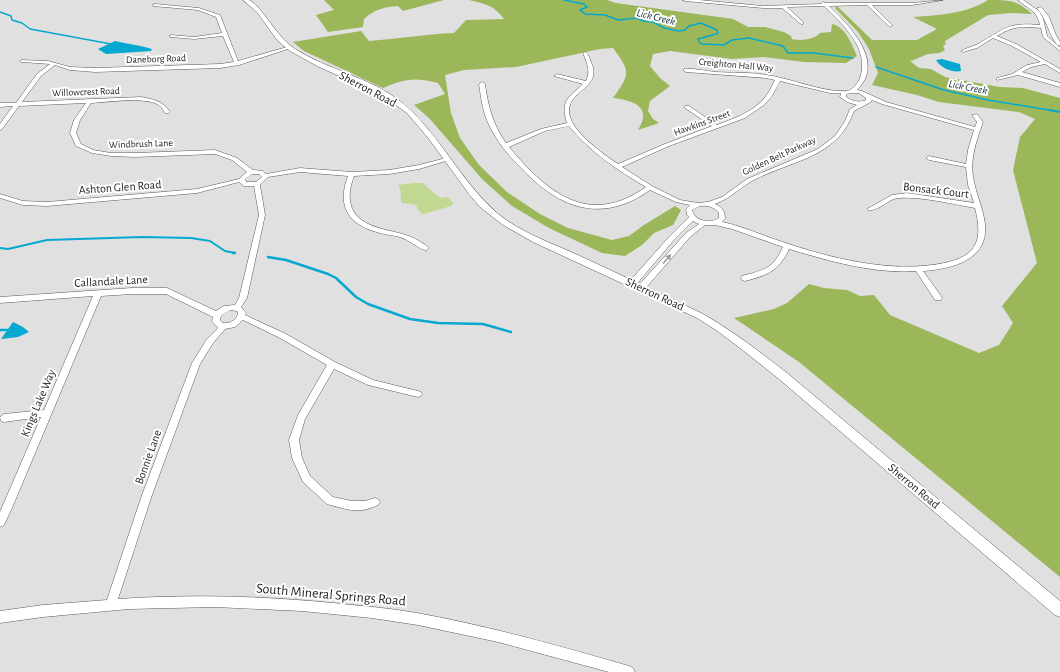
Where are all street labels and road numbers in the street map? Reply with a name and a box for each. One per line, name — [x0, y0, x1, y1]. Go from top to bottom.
street label: Daneborg Road — [126, 53, 186, 65]
street label: Creighton Hall Way — [698, 57, 775, 73]
street label: Sherron Road — [337, 69, 399, 109]
street label: Willowcrest Road — [52, 86, 120, 98]
street label: Hawkins Street — [673, 108, 732, 138]
street label: Golden Belt Parkway — [741, 134, 818, 177]
street label: Windbrush Lane — [109, 138, 174, 150]
street label: Ashton Glen Road — [78, 178, 162, 196]
street label: Bonsack Court — [903, 180, 970, 200]
street label: Callandale Lane — [74, 273, 148, 289]
street label: Sherron Road — [624, 275, 686, 313]
street label: Kings Lake Way — [18, 368, 58, 439]
street label: Bonnie Lane — [133, 428, 163, 486]
street label: Sherron Road — [886, 461, 942, 511]
street label: South Mineral Springs Road — [256, 581, 406, 609]

